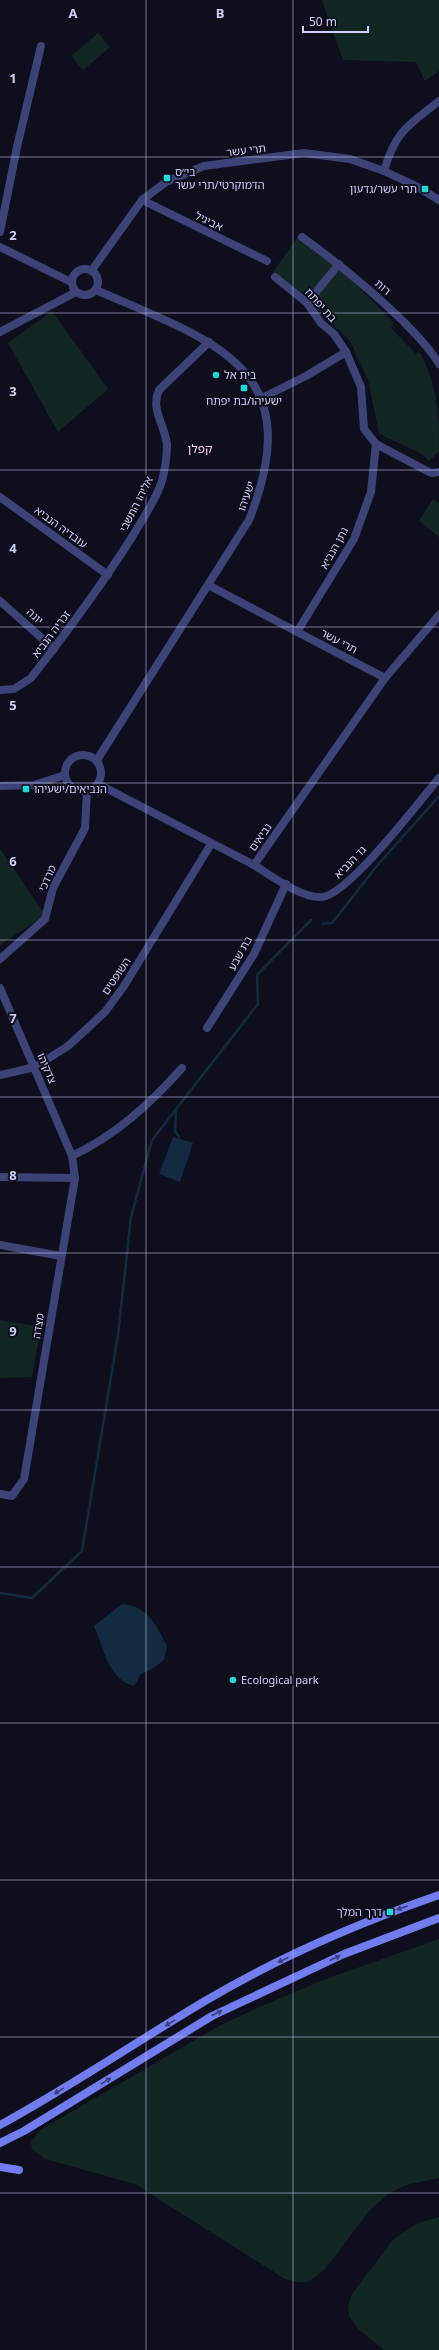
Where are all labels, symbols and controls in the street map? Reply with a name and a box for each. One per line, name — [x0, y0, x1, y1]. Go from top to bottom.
text: A — [69, 4, 78, 22]
text: B — [216, 4, 224, 22]
scale bar — [303, 8, 368, 34]
text: 50 m — [309, 13, 337, 30]
text: 1 — [9, 69, 17, 87]
street label: תרי עשר — [225, 140, 267, 159]
place label: בי״ס הדמוקרטי/תרי עשר — [175, 164, 265, 192]
marker: בי״ס הדמוקרטי/תרי עשר — [162, 173, 172, 183]
place label: תרי עשר/גדעון — [350, 181, 417, 196]
marker: תרי עשר/גדעון — [420, 184, 430, 194]
street label: אביגיל — [193, 207, 226, 234]
text: 2 — [9, 226, 17, 244]
street label: רות — [372, 276, 395, 298]
street label: בת יפתח — [302, 284, 341, 325]
place label: בית אל — [224, 367, 256, 382]
marker: בית אל — [211, 370, 221, 380]
text: 3 — [9, 382, 17, 400]
marker: ישעיהו/בת יפתח — [239, 383, 249, 393]
place label: ישעיהו/בת יפתח — [206, 393, 282, 408]
district label: קפלן — [188, 440, 213, 457]
street label: אליהו התשבי — [115, 473, 156, 534]
street label: ישעיהו — [233, 479, 258, 513]
street label: עובדיה הנביא — [32, 502, 91, 551]
street label: נתן הנביא — [316, 524, 351, 571]
text: 4 — [9, 539, 17, 557]
street label: יונה — [24, 604, 47, 627]
street label: זכריה הנביא — [28, 607, 73, 660]
street label: תרי עשר — [318, 625, 360, 656]
text: 5 — [9, 696, 17, 714]
place label: הנביאים/ישעיהו — [34, 781, 107, 796]
marker: הנביאים/ישעיהו — [21, 784, 31, 794]
street label: נביאים — [245, 820, 275, 854]
street label: גד הנביא — [330, 842, 369, 881]
text: 6 — [9, 852, 17, 870]
street label: מרדכי — [34, 862, 59, 893]
street label: בת שבע — [224, 933, 255, 973]
street label: השופטים — [98, 954, 134, 997]
text: 7 — [9, 1009, 17, 1027]
street label: צדקיהו — [34, 1050, 61, 1085]
text: 8 — [9, 1166, 17, 1184]
street label: מצדה — [28, 1312, 47, 1340]
text: 9 — [9, 1322, 17, 1340]
place label: Ecological park — [241, 1672, 319, 1687]
marker: Ecological park — [228, 1675, 238, 1685]
place label: דרך המלך — [336, 1904, 382, 1919]
one-way arrow — [396, 1905, 408, 1911]
marker: דרך המלך — [385, 1907, 395, 1917]
one-way arrow — [329, 1955, 340, 1961]
one-way arrow — [277, 1956, 289, 1963]
one-way arrow — [211, 2010, 223, 2016]
one-way arrow — [164, 2019, 175, 2026]
one-way arrow — [100, 2077, 112, 2084]
one-way arrow — [53, 2087, 65, 2094]

